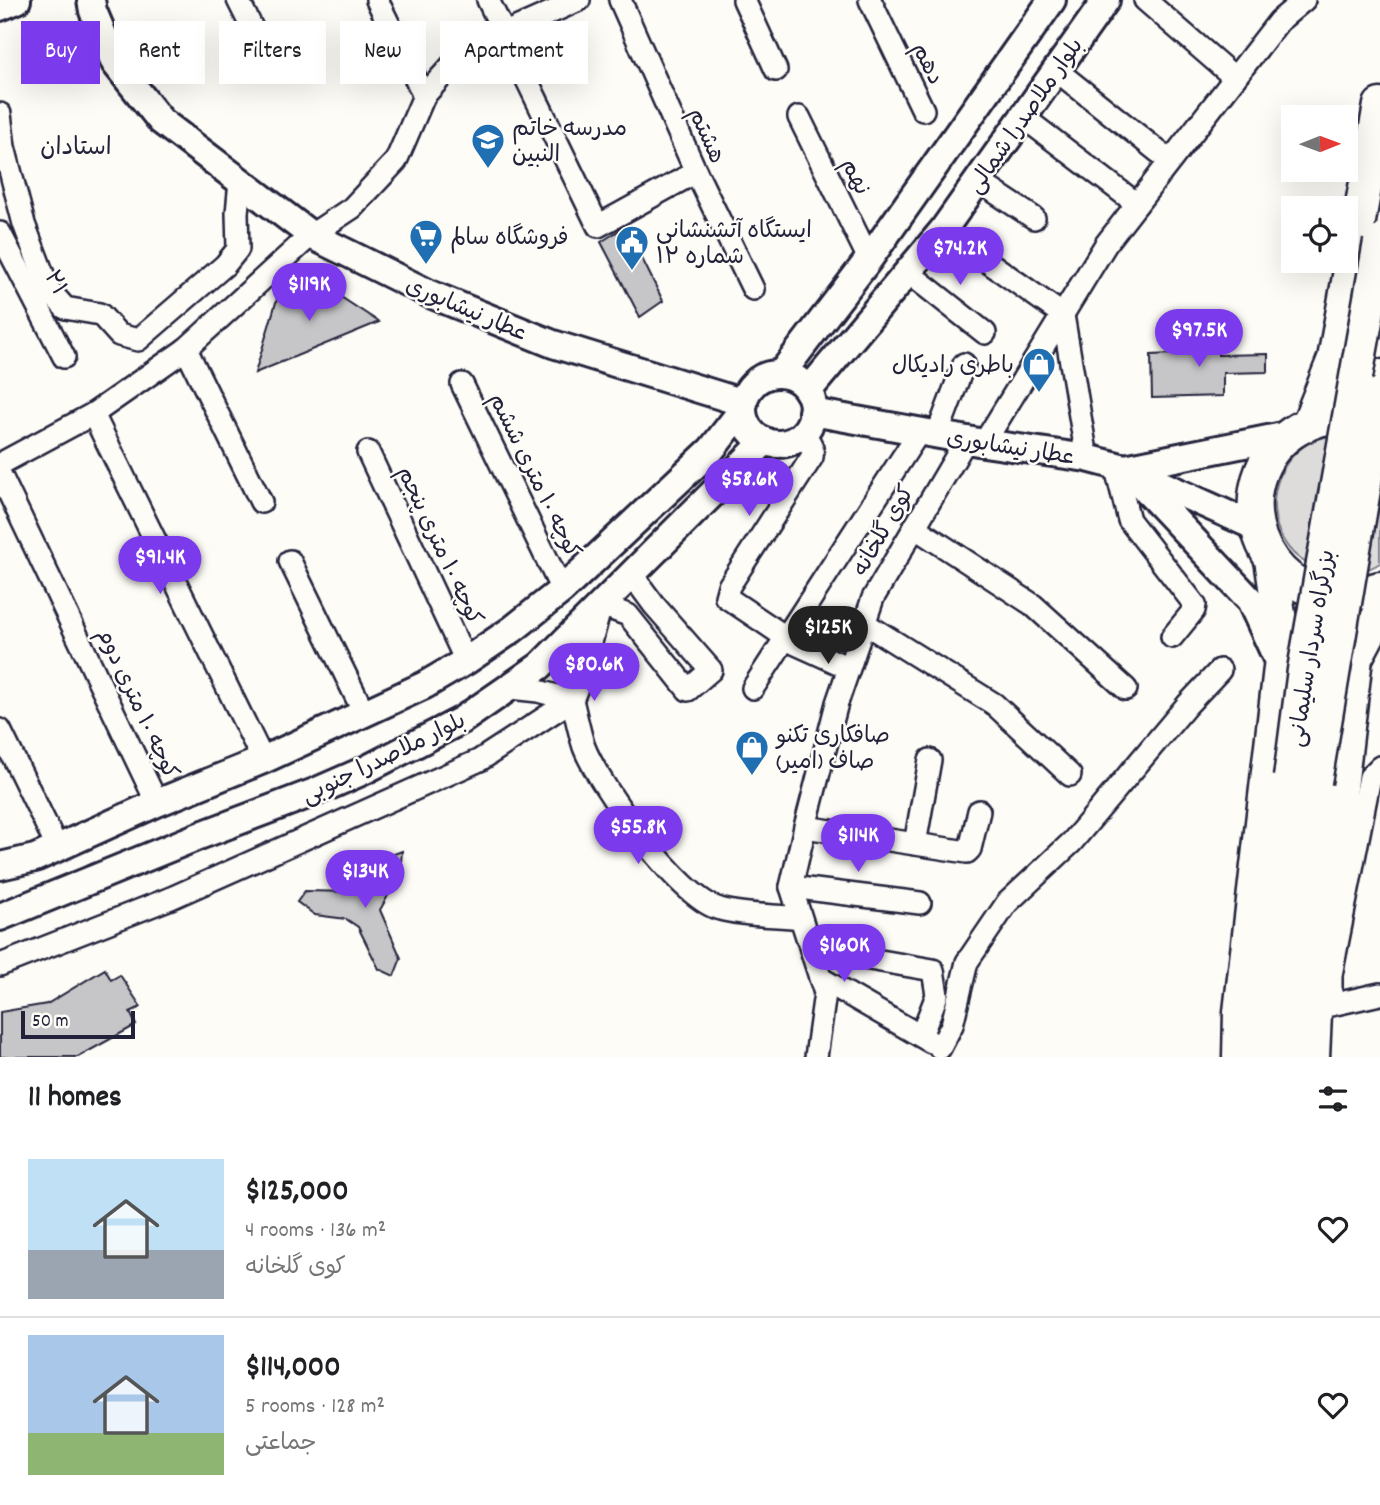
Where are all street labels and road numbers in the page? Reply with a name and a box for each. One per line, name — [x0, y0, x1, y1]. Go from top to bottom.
street label: بلوار ملاصدرا شمالی — [961, 32, 1093, 202]
street label: دهم — [901, 38, 950, 91]
street label: هشتم — [678, 103, 732, 170]
street label: نهم — [831, 153, 877, 202]
street label: ۲۱ — [34, 265, 74, 302]
street label: عطار نیشابوری — [400, 271, 532, 352]
street label: کوچه ۱۰ متری ششم — [479, 388, 587, 565]
street label: عطار نیشابوری — [944, 423, 1077, 476]
street label: کوچه ۱۰ متری پنجم — [386, 461, 489, 632]
street label: کوی گلخانه — [846, 480, 925, 584]
street label: بزرگراه سردار سلیمانی — [1282, 547, 1345, 750]
street label: کوچه ۱۰ متری دوم — [86, 624, 185, 786]
street label: بلوار ملاصدرا جنوبی — [297, 706, 472, 814]

